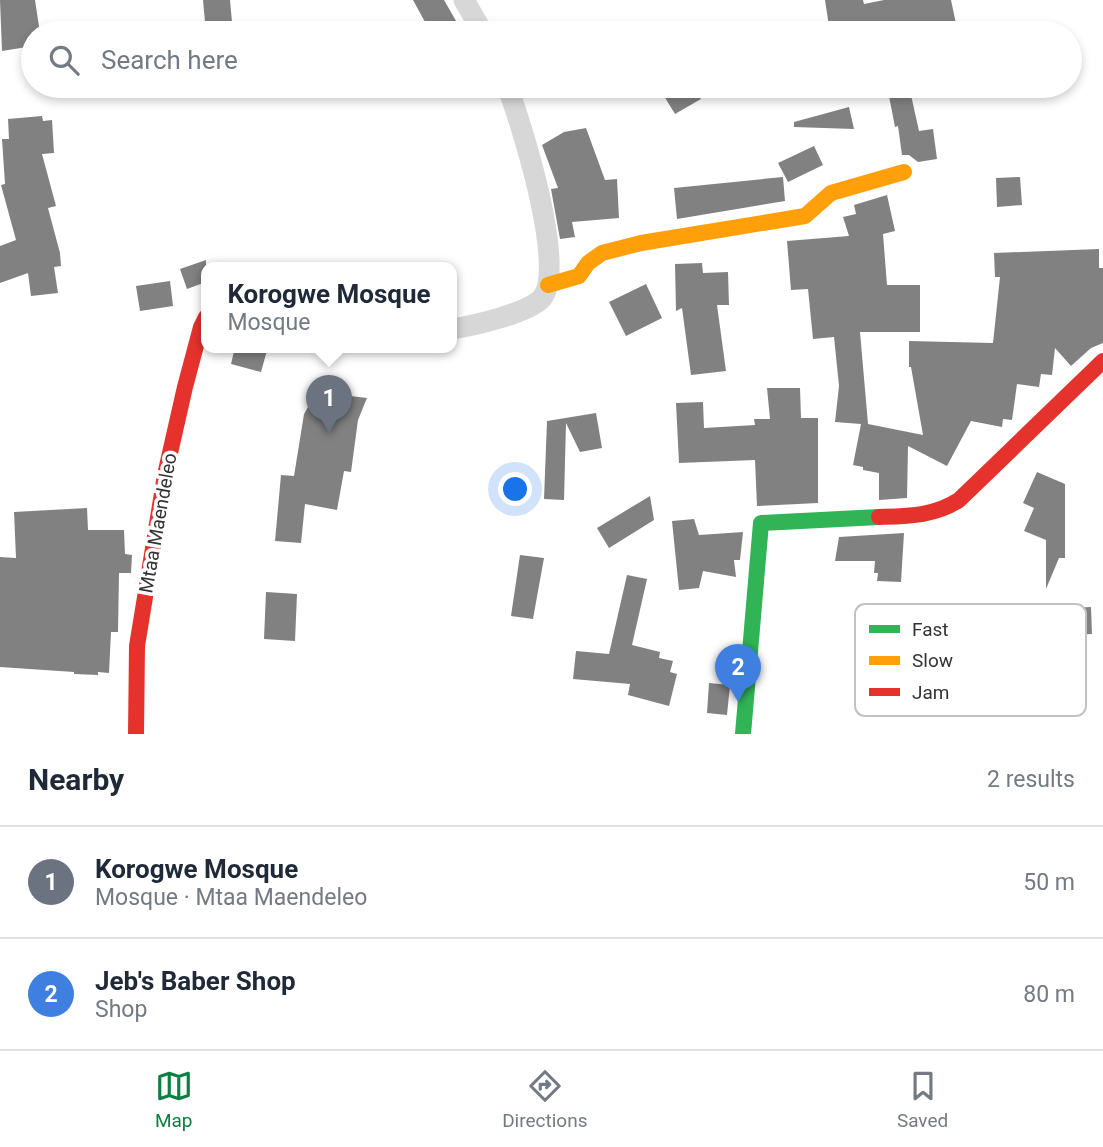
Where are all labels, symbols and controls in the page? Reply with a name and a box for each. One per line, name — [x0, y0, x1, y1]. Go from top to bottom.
search box — [21, 21, 1082, 98]
icon: search — [45, 41, 83, 79]
text: Search here — [101, 45, 238, 75]
popup — [201, 262, 457, 353]
text: Korogwe Mosque — [227, 279, 431, 309]
text: Mosque — [227, 309, 310, 336]
pin: 1 — [306, 375, 352, 433]
street label: Mtaa Maendeleo — [134, 451, 182, 595]
your location — [498, 472, 532, 506]
legend — [855, 604, 1086, 716]
text: Fast — [912, 618, 949, 641]
pin: 2 — [715, 644, 761, 702]
text: Slow — [912, 649, 953, 672]
text: Jam — [912, 681, 949, 704]
text: Nearby — [28, 762, 124, 797]
text: 2 results — [987, 766, 1075, 793]
text: Korogwe Mosque — [95, 854, 298, 884]
text: 1 — [44, 869, 58, 896]
text: 50 m — [1023, 869, 1075, 896]
text: Mosque · Mtaa Maendeleo — [95, 884, 367, 911]
text: Jeb's Baber Shop — [95, 966, 296, 996]
text: 2 — [44, 981, 58, 1008]
text: 80 m — [1023, 981, 1075, 1008]
text: Shop — [95, 996, 147, 1023]
tab: Map — [155, 1067, 193, 1132]
tab: Directions — [502, 1067, 587, 1132]
tab: Saved — [897, 1067, 948, 1132]

